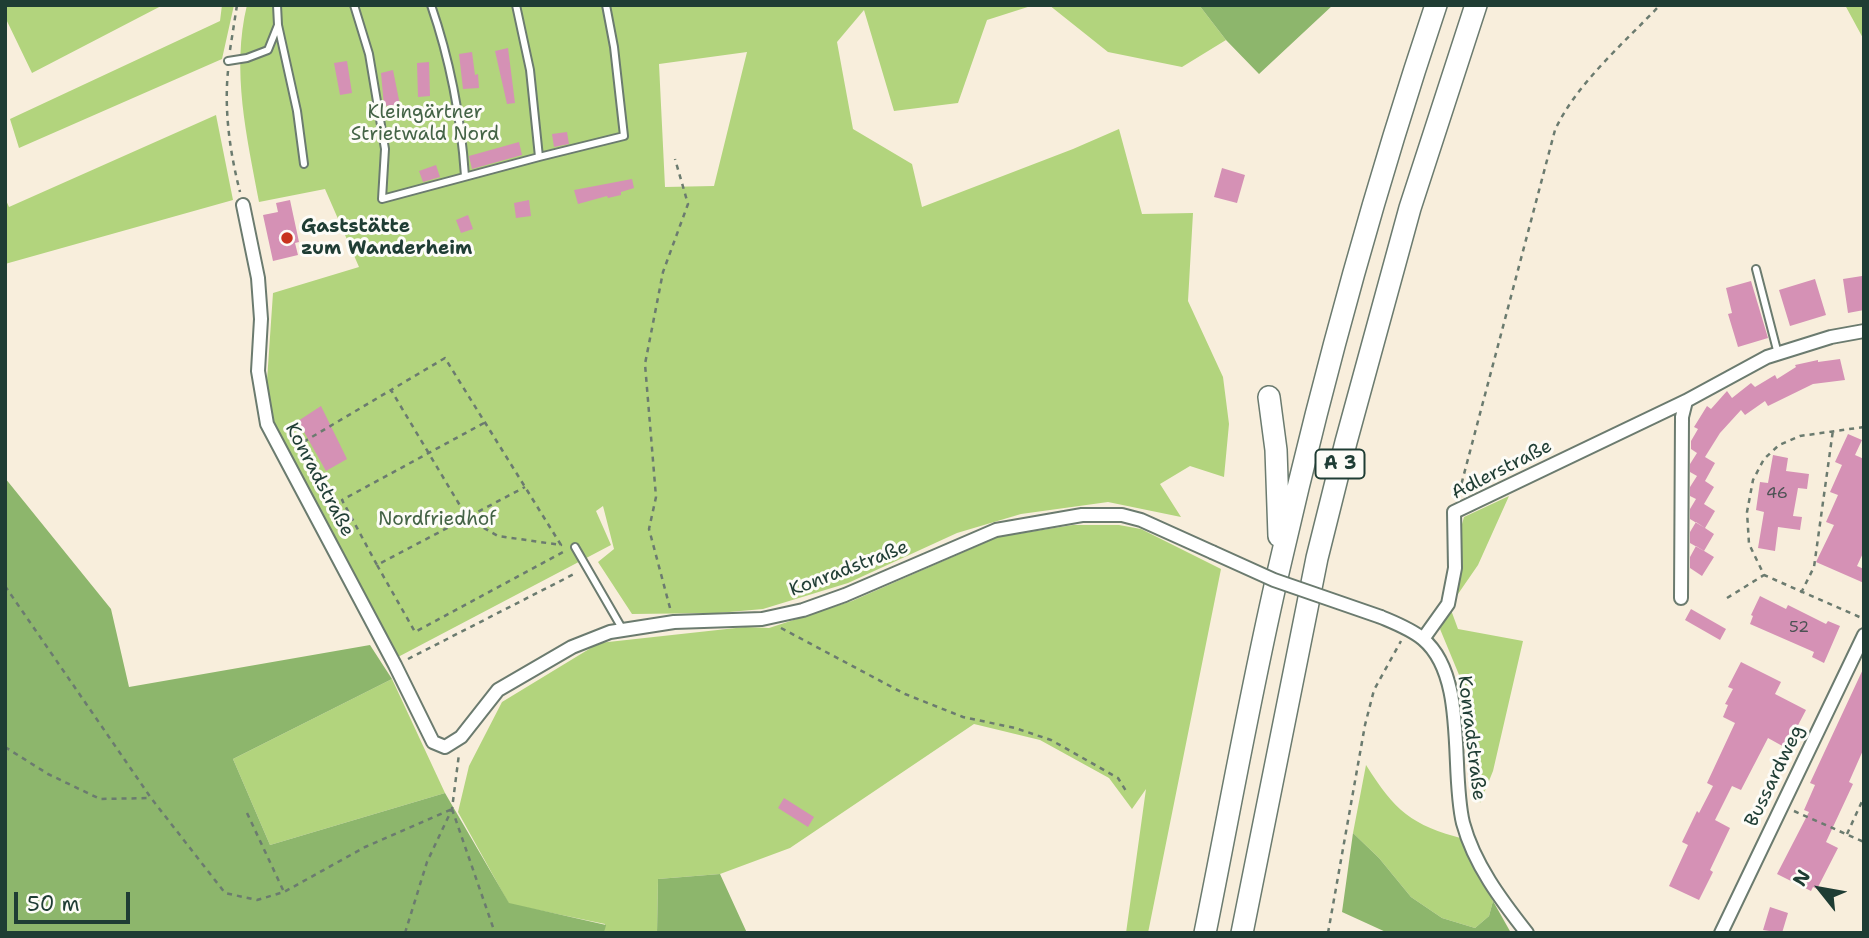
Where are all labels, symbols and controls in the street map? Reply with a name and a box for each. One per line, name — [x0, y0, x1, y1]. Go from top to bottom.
park label: Kleingärtner Strietwald Nord — [351, 102, 499, 146]
place label: Gaststätte zum Wanderheim — [301, 216, 472, 260]
marker: Gaststätte zum Wanderheim — [279, 230, 295, 246]
street label: Konradstraße — [279, 419, 359, 541]
street label: Adlerstraße — [1448, 435, 1556, 505]
road number: A 3 — [1316, 450, 1364, 478]
house number: 46 — [1766, 484, 1788, 504]
park label: Nordfriedhof — [378, 509, 496, 531]
street label: Konradstraße — [786, 536, 912, 602]
house number: 52 — [1789, 618, 1809, 638]
street label: Konradstraße — [1452, 674, 1490, 802]
street label: Bussardweg — [1741, 722, 1809, 830]
north arrow — [1785, 854, 1855, 924]
text: N — [1787, 865, 1816, 891]
scale bar — [18, 878, 133, 922]
text: 50 m — [27, 890, 80, 918]

